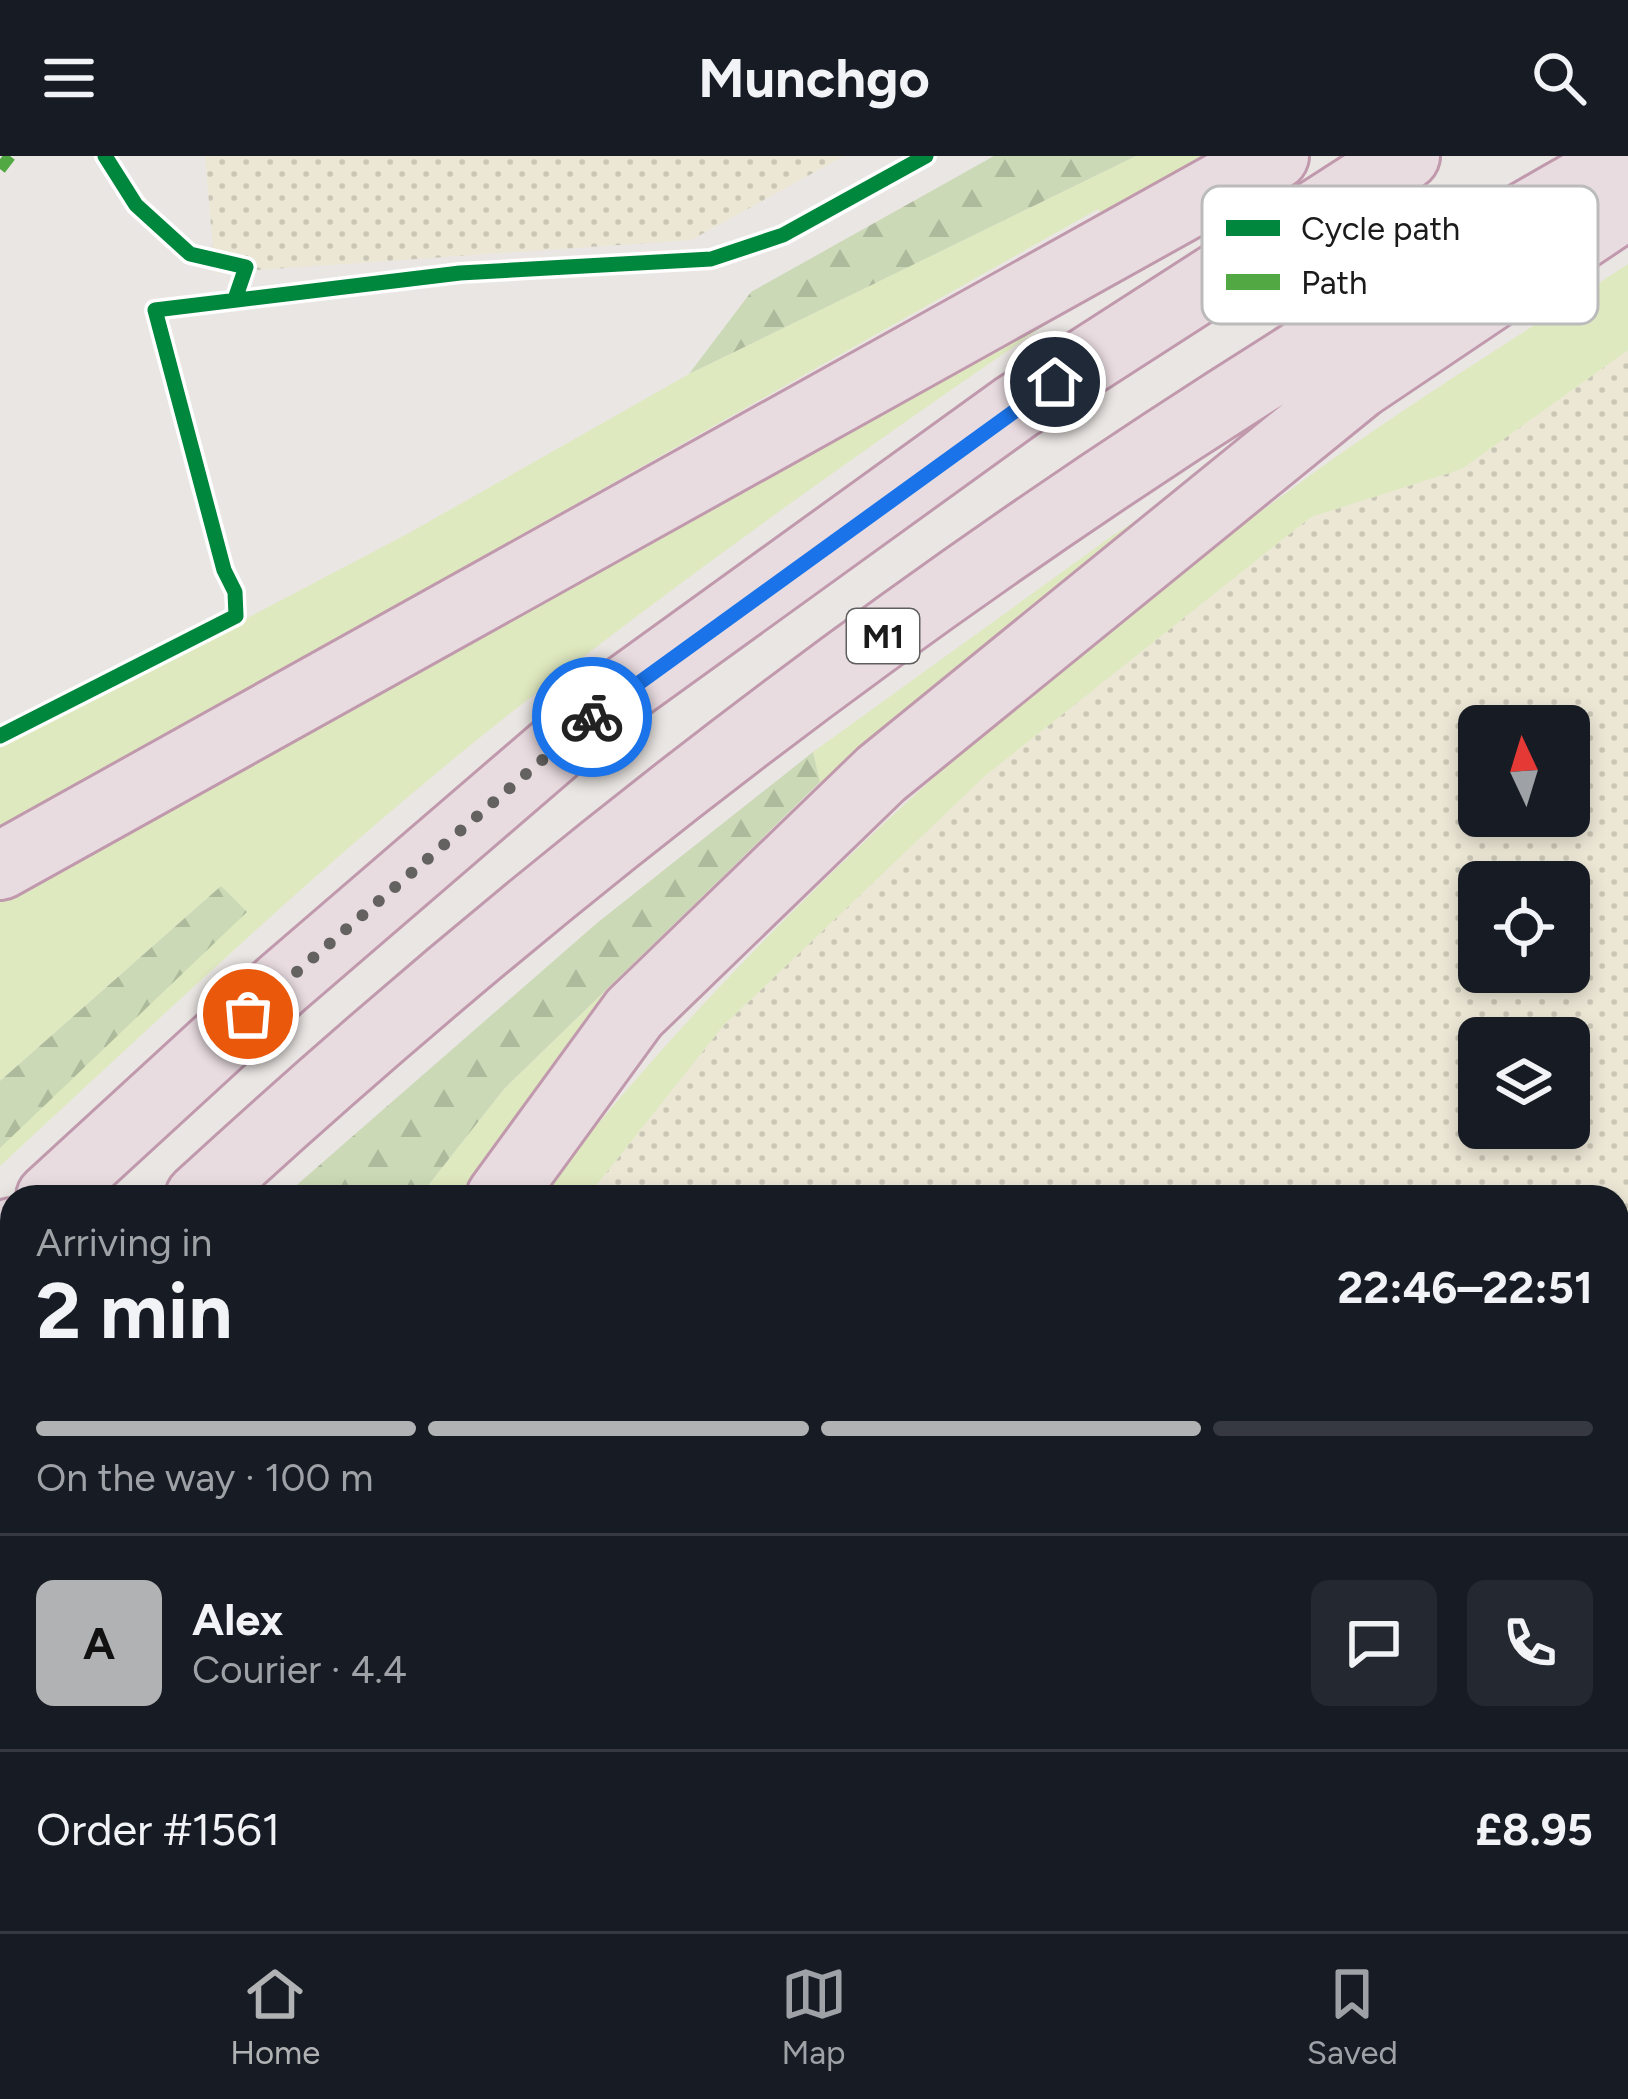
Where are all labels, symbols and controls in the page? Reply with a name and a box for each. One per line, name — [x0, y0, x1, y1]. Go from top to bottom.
icon: menu — [36, 45, 102, 111]
icon: search — [1526, 45, 1592, 111]
text: Munchgo — [698, 46, 930, 111]
legend — [1202, 186, 1598, 324]
text: Cycle path — [1301, 209, 1460, 248]
text: Path — [1301, 263, 1368, 302]
pin — [1004, 331, 1106, 433]
icon: home — [1022, 349, 1088, 415]
road number: M1 — [847, 609, 919, 663]
courier — [532, 657, 652, 777]
icon: bike — [559, 684, 625, 750]
north arrow — [1458, 705, 1590, 837]
map controls — [1458, 705, 1590, 1149]
button: locate — [1458, 861, 1590, 993]
pin — [197, 963, 299, 1065]
icon: bag — [215, 981, 281, 1047]
button: layers — [1458, 1017, 1590, 1149]
text: Arriving in — [36, 1219, 212, 1266]
text: 22:46–22:51 — [1337, 1260, 1593, 1314]
text: 2 min — [36, 1264, 232, 1358]
text: On the way · 100 m — [36, 1454, 373, 1501]
button: chat — [1311, 1580, 1437, 1706]
button: phone — [1467, 1580, 1593, 1706]
text: Alex — [192, 1592, 283, 1646]
text: A — [83, 1616, 115, 1670]
text: Courier · 4.4 — [192, 1646, 407, 1693]
text: Order #1561 — [36, 1802, 280, 1856]
text: £8.95 — [1475, 1802, 1593, 1856]
tab: Home — [230, 1961, 320, 2072]
tab: Map — [781, 1961, 847, 2072]
tab: Saved — [1307, 1961, 1398, 2072]

